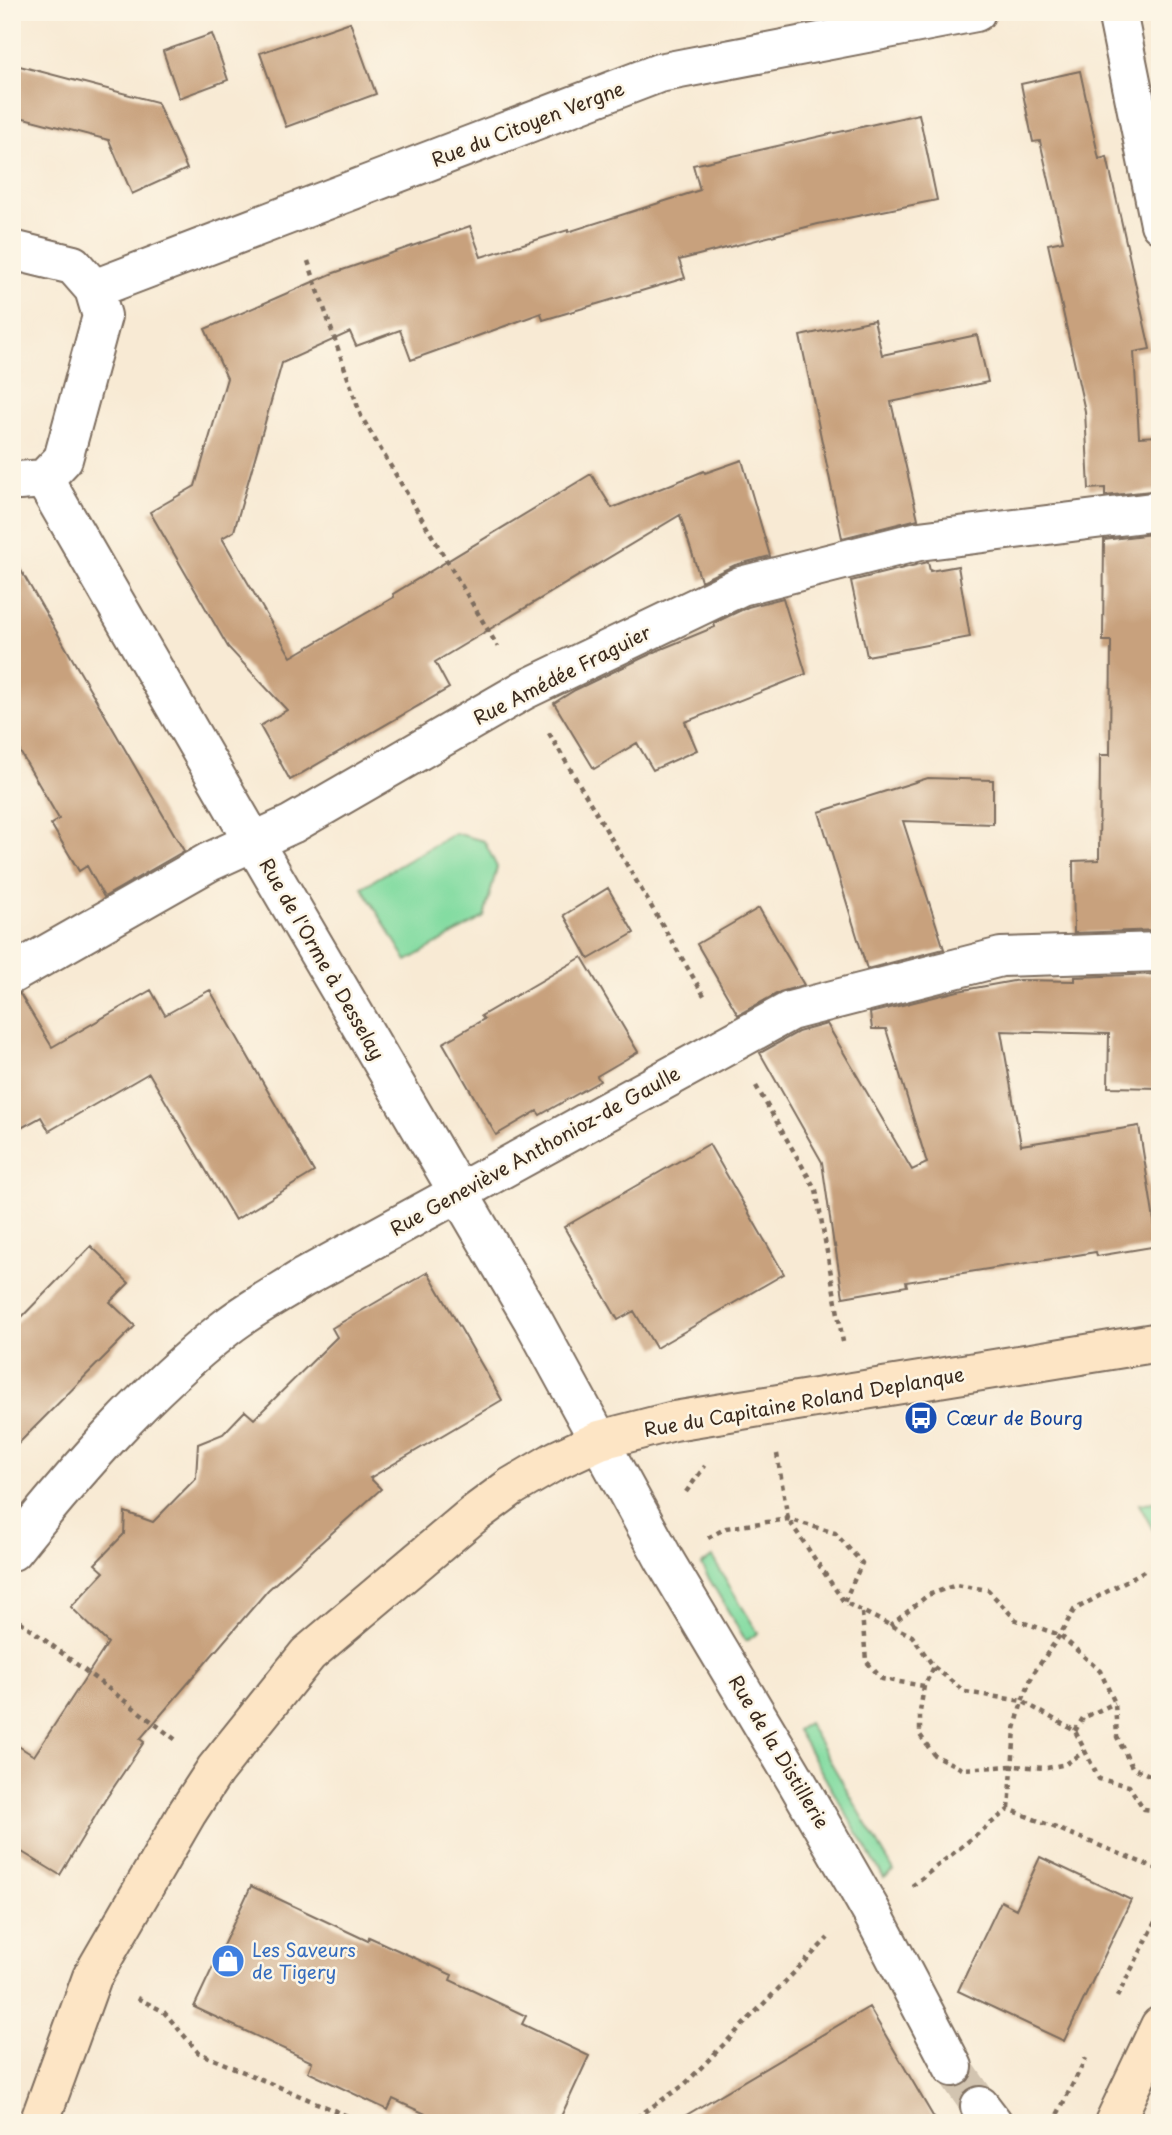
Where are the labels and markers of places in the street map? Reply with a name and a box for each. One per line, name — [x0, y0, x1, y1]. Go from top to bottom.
bus stop icon: Cœur de Bourg — [902, 1399, 940, 1437]
place label: Cœur de Bourg — [946, 1403, 1083, 1431]
place label: Les Saveurs de Tigery — [252, 1935, 356, 1985]
shop icon: Les Saveurs de Tigery — [209, 1942, 247, 1980]

